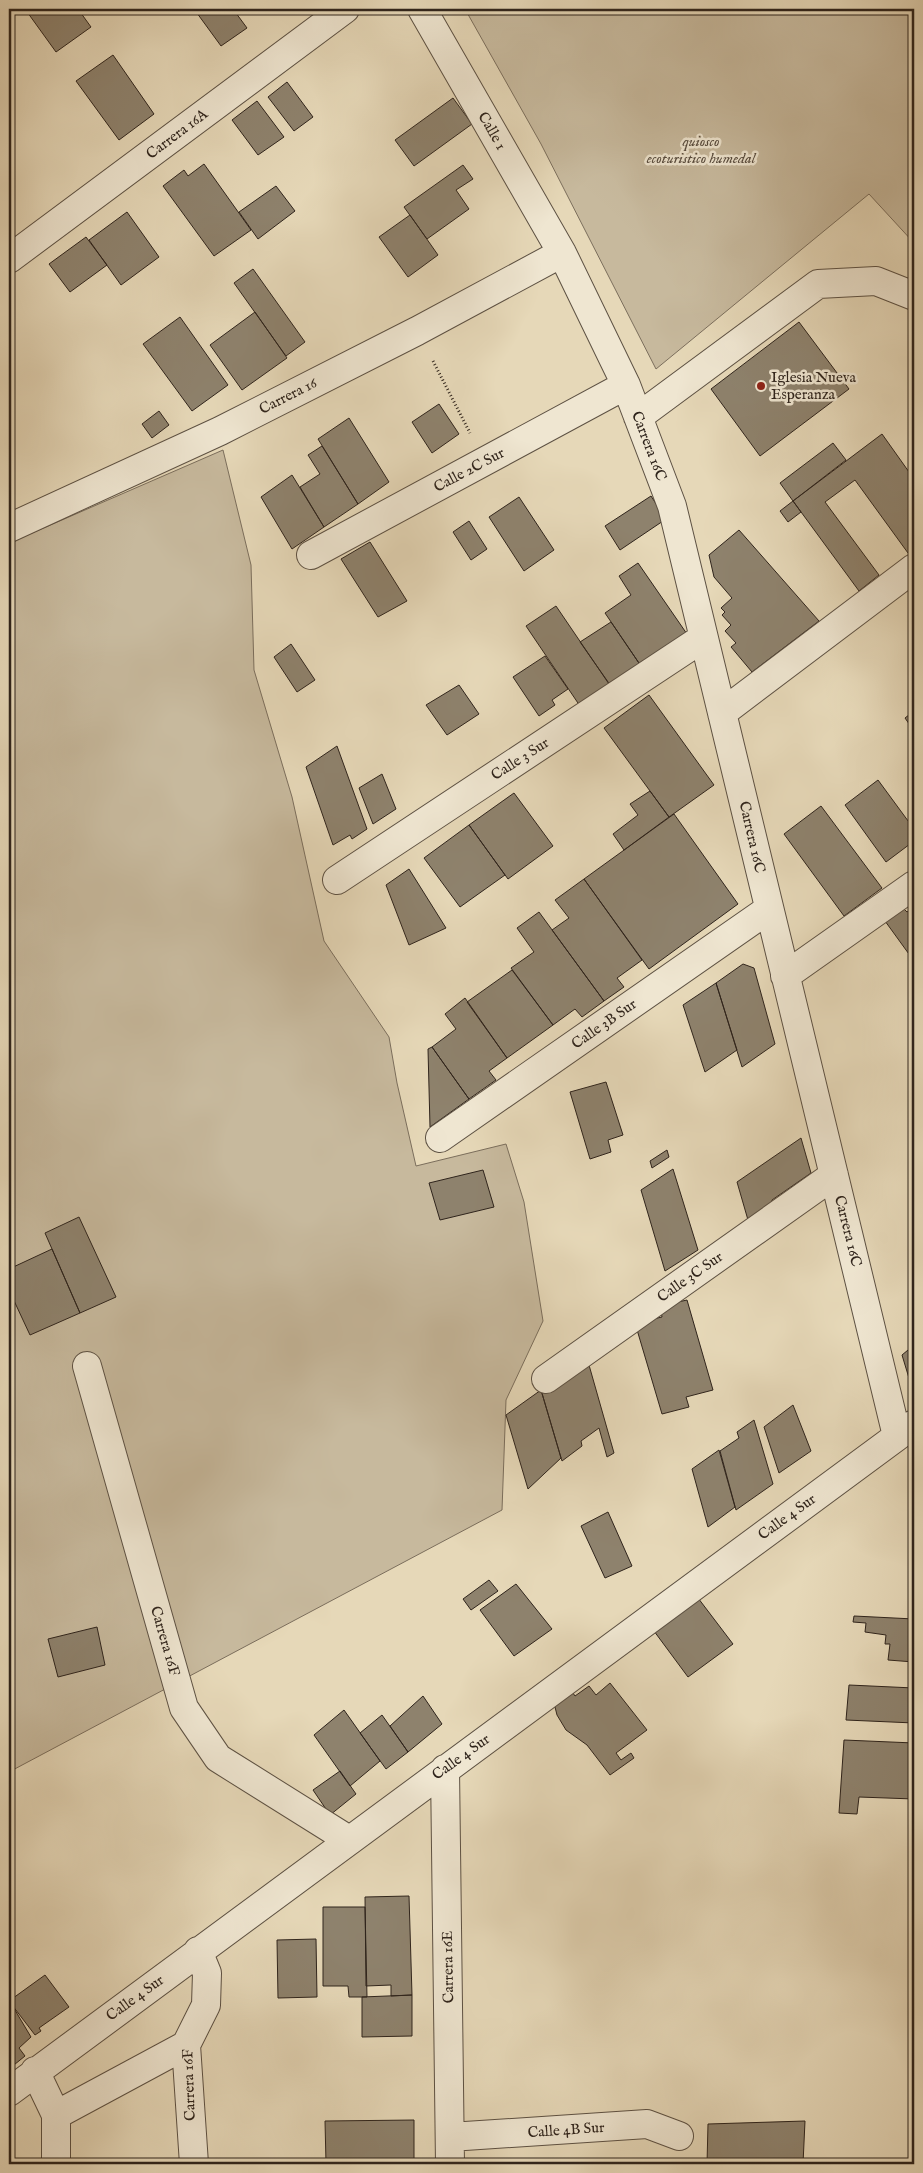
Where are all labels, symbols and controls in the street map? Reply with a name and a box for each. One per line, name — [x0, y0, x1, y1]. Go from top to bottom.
street label: Carrera 16A — [142, 104, 212, 163]
street label: Calle 1 — [473, 108, 511, 154]
park label: quiosco ecoturistico humedal — [646, 132, 757, 168]
place label: Iglesia Nueva Esperanza — [771, 368, 856, 404]
street label: Carrera 16 — [256, 373, 321, 419]
marker: Iglesia Nueva Esperanza — [755, 380, 767, 392]
street label: Carrera 16C — [627, 409, 671, 484]
street label: Calle 2C Sur — [430, 443, 508, 497]
street label: Calle 3 Sur — [487, 733, 553, 785]
street label: Carrera 16C — [735, 799, 770, 875]
street label: Calle 3B Sur — [568, 994, 641, 1053]
street label: Carrera 16C — [830, 1193, 866, 1269]
street label: Calle 3C Sur — [653, 1247, 727, 1307]
street label: Calle 4 Sur — [754, 1489, 820, 1544]
street label: Carrera 16F — [146, 1604, 184, 1679]
street label: Calle 4 Sur — [428, 1729, 494, 1784]
street label: Carrera 16E — [438, 1930, 458, 2004]
street label: Calle 4 Sur — [102, 1970, 168, 2025]
street label: Carrera 16F — [178, 2048, 200, 2121]
street label: Calle 4B Sur — [527, 2118, 606, 2142]

